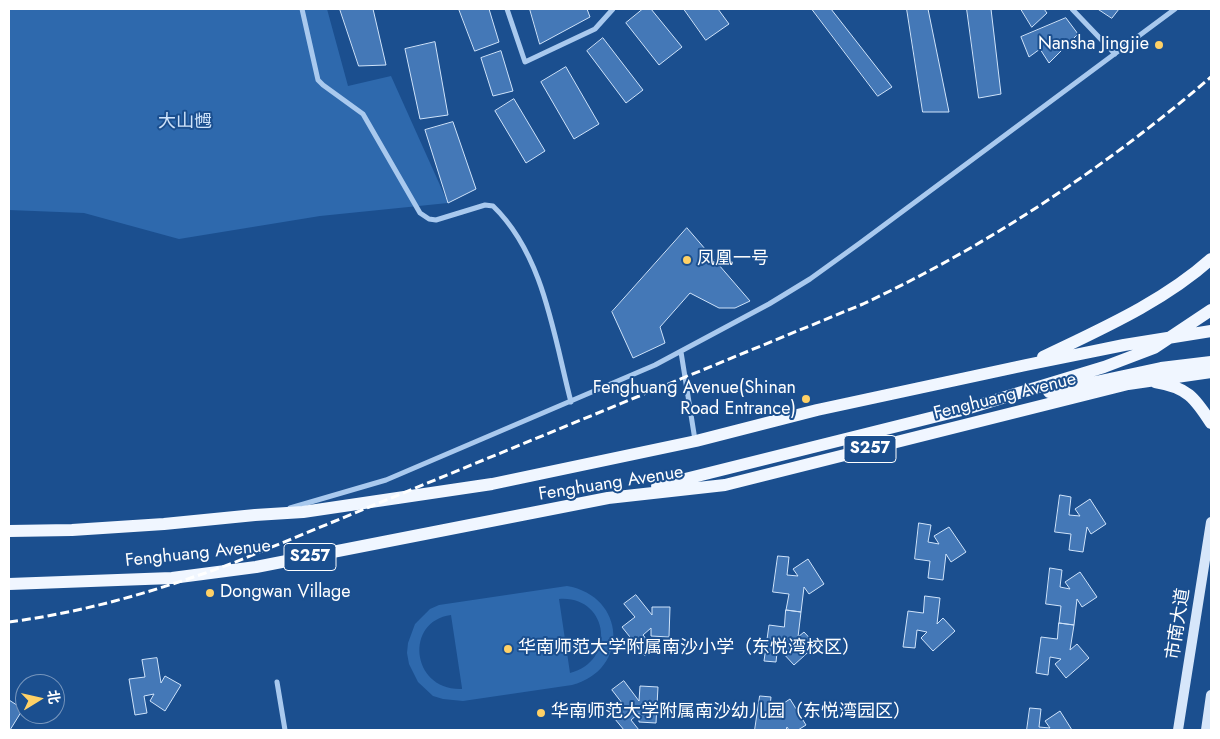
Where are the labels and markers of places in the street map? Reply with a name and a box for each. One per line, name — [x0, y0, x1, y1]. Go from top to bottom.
place label: Nansha Jingjie — [1038, 34, 1149, 56]
marker: Nansha Jingjie — [1153, 39, 1165, 51]
place label: 凤凰一号 — [697, 249, 769, 271]
marker: 凤凰一号 — [681, 254, 693, 266]
place label: Fenghuang Avenue(Shinan Road Entrance) — [593, 378, 796, 420]
marker: Fenghuang Avenue(Shinan Road Entrance) — [800, 393, 812, 405]
place label: Dongwan Village — [220, 582, 351, 604]
marker: Dongwan Village — [204, 587, 216, 599]
place label: 华南师范大学附属南沙小学（东悦湾校区） — [518, 638, 860, 660]
marker: 华南师范大学附属南沙小学（东悦湾校区） — [502, 643, 514, 655]
place label: 华南师范大学附属南沙幼儿园（东悦湾园区） — [551, 702, 911, 724]
marker: 华南师范大学附属南沙幼儿园（东悦湾园区） — [535, 707, 547, 719]

